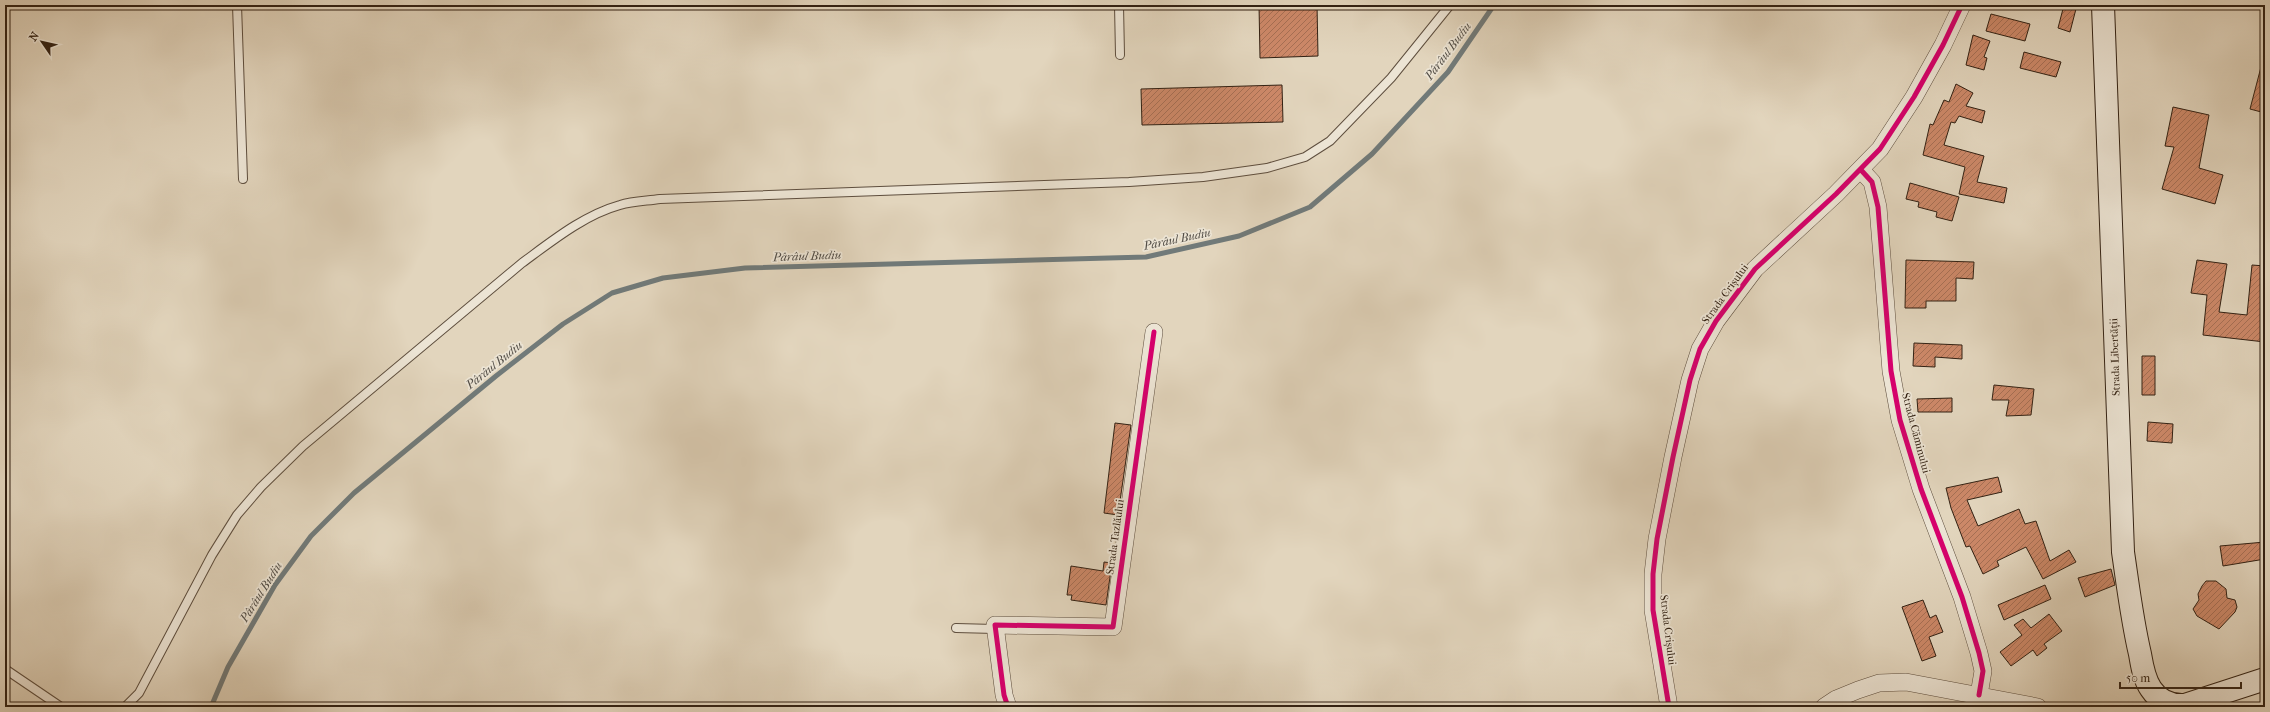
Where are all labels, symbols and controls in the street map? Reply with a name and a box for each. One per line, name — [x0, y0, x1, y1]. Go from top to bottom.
water label: Pârâul Budiu — [1421, 19, 1474, 83]
north arrow — [22, 22, 62, 62]
text: N — [26, 29, 42, 44]
water label: Pârâul Budiu — [1141, 225, 1212, 253]
water label: Pârâul Budiu — [772, 248, 842, 264]
street label: Strada Crișului — [1699, 261, 1752, 326]
street label: Strada Libertății — [2107, 317, 2123, 396]
water label: Pârâul Budiu — [462, 338, 525, 393]
street label: Strada Căminului — [1899, 391, 1933, 475]
street label: Strada Tazlăului — [1103, 498, 1127, 576]
water label: Pârâul Budiu — [236, 559, 285, 625]
street label: Strada Crișului — [1657, 594, 1679, 667]
scale bar — [2120, 664, 2241, 690]
text: 50 m — [2126, 671, 2150, 685]

